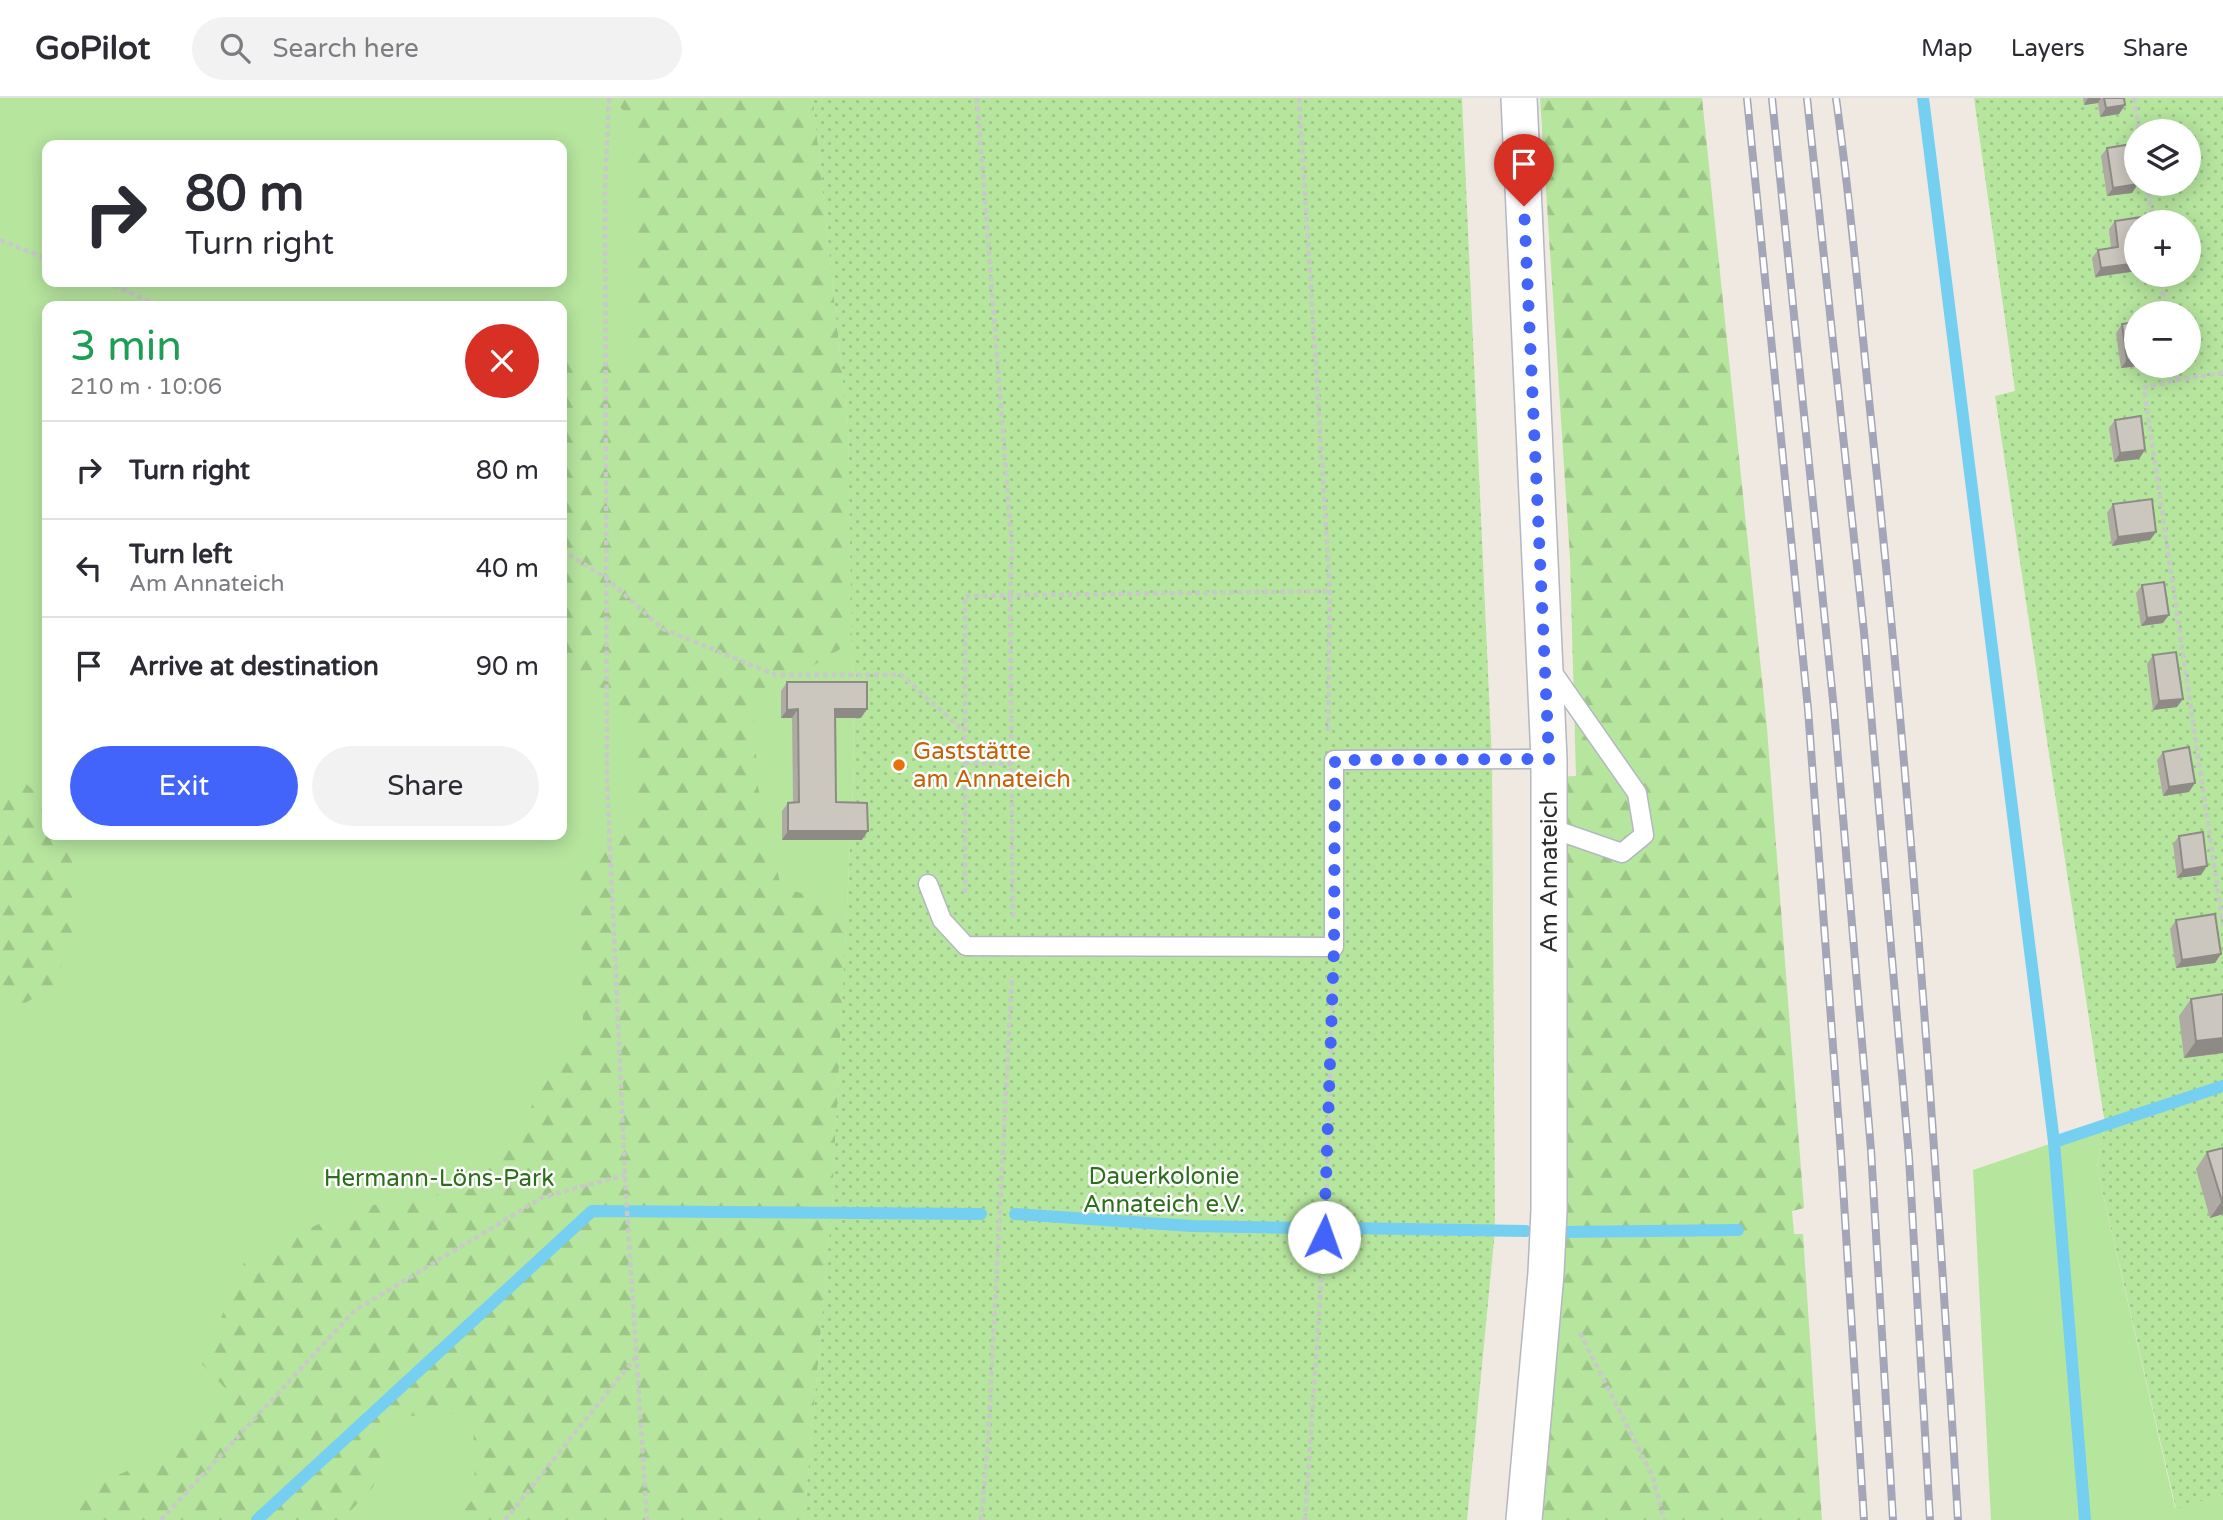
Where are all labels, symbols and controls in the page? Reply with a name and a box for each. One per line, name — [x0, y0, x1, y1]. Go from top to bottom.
search box — [192, 17, 682, 80]
text: GoPilot — [35, 29, 150, 68]
icon: search — [216, 29, 254, 67]
text: Search here — [272, 33, 419, 64]
text: Map — [1921, 34, 1973, 63]
text: Layers — [2011, 34, 2085, 63]
text: Share — [2123, 34, 2188, 63]
map controls — [2124, 119, 2201, 378]
button: layers — [2124, 119, 2201, 196]
pin — [1494, 134, 1554, 206]
icon: arrive — [1505, 145, 1543, 183]
text: 80 m — [185, 165, 304, 224]
icon: right — [70, 168, 161, 259]
button: + — [2124, 210, 2201, 287]
text: Turn right — [185, 225, 334, 263]
button: − — [2124, 301, 2201, 378]
text: 3 min — [70, 321, 182, 372]
button: close — [465, 324, 539, 398]
text: 210 m · 10:06 — [70, 373, 222, 401]
icon: right — [70, 451, 108, 489]
text: Turn right — [129, 455, 250, 486]
text: 80 m — [476, 455, 539, 486]
text: Turn left — [129, 539, 232, 570]
icon: left — [70, 549, 108, 587]
text: 40 m — [476, 553, 539, 584]
text: Am Annateich — [129, 570, 284, 598]
icon: arrive — [70, 647, 108, 685]
text: Arrive at destination — [129, 651, 379, 682]
text: 90 m — [476, 651, 539, 682]
place label: Gaststätte am Annateich — [913, 737, 1071, 794]
button: Exit — [70, 746, 298, 826]
button: Share — [312, 746, 539, 826]
marker: Gaststätte am Annateich — [891, 757, 907, 773]
street label: Am Annateich — [1535, 791, 1564, 953]
park label: Dauerkolonie Annateich e.V. — [1083, 1162, 1245, 1219]
park label: Hermann-Löns-Park — [324, 1164, 554, 1193]
position arrow — [1287, 1200, 1361, 1274]

